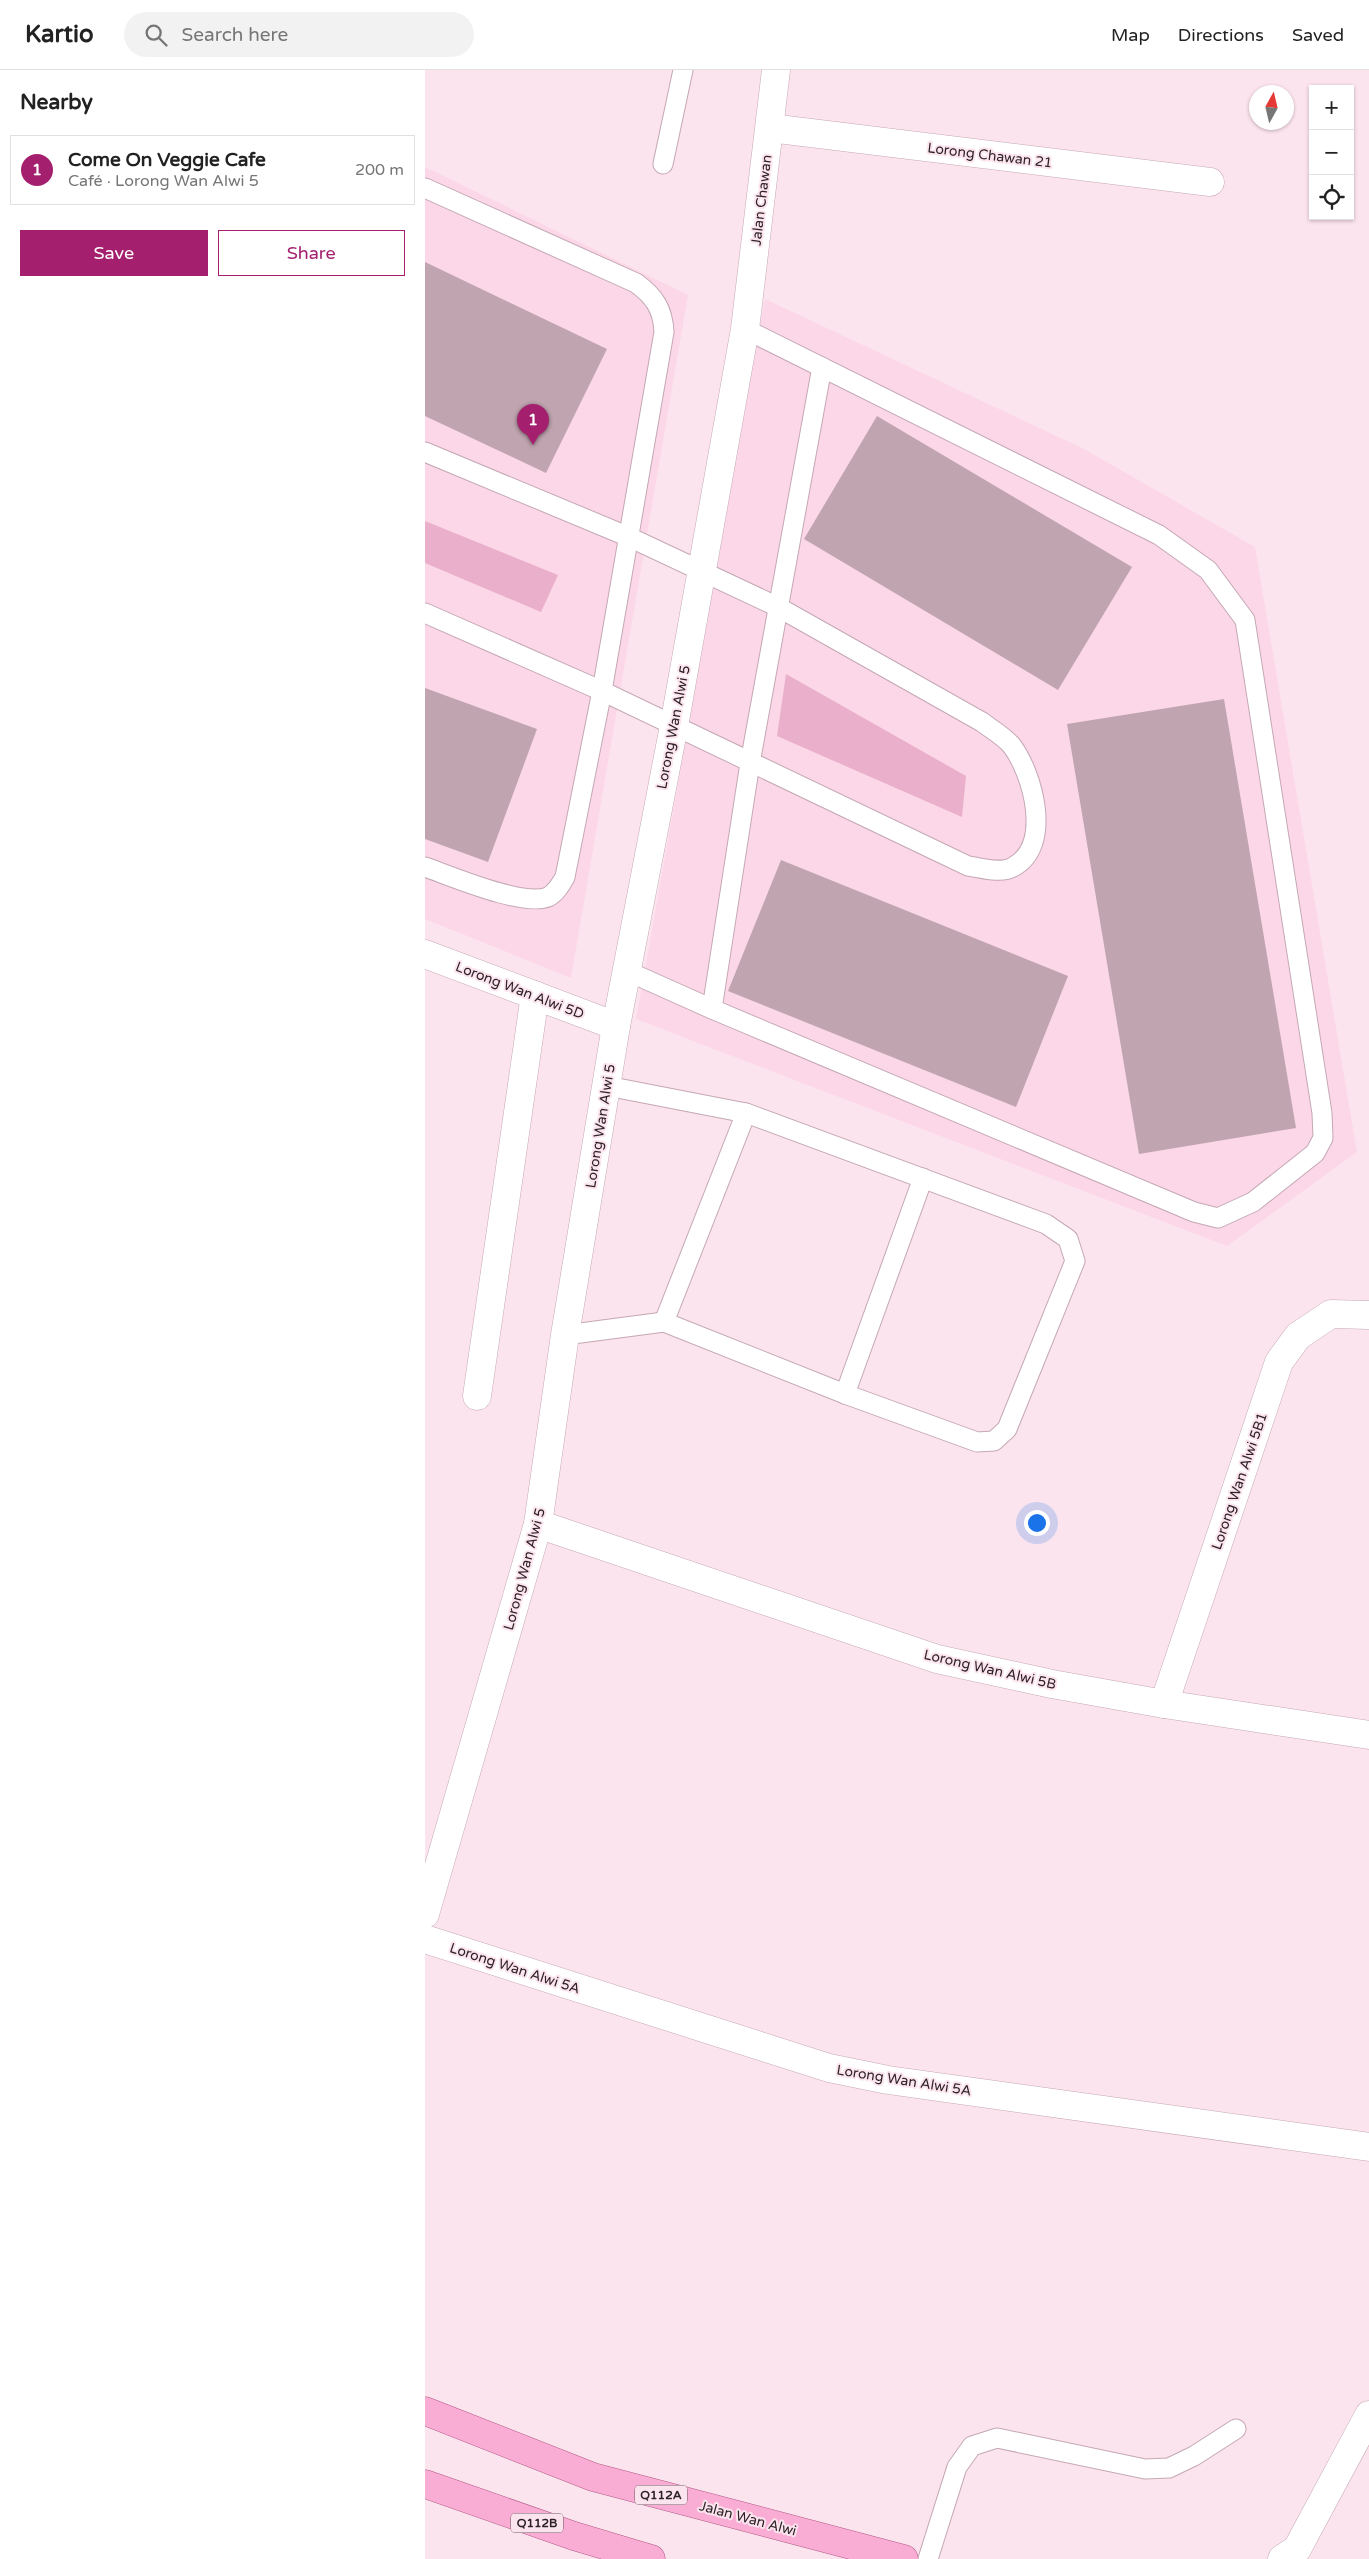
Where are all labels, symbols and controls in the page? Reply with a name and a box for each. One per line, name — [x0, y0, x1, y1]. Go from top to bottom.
search box — [124, 12, 474, 57]
text: Kartio — [25, 20, 94, 49]
icon: search — [142, 21, 170, 49]
text: Search here — [182, 24, 288, 46]
text: Map — [1111, 24, 1150, 46]
text: Directions — [1178, 24, 1264, 46]
text: Saved — [1292, 24, 1344, 46]
north arrow — [1249, 85, 1294, 130]
map controls — [1309, 85, 1354, 220]
button: + — [1309, 85, 1354, 130]
text: Nearby — [20, 90, 93, 115]
button: − — [1309, 130, 1354, 175]
street label: Lorong Chawan 21 — [926, 139, 1053, 172]
text: Come On Veggie Cafe — [68, 149, 266, 171]
street label: Jalan Chawan — [747, 154, 775, 246]
text: 1 — [32, 160, 42, 180]
text: 200 m — [355, 160, 404, 180]
text: Café · Lorong Wan Alwi 5 — [68, 171, 259, 191]
button: locate — [1309, 175, 1354, 220]
button: Save — [20, 230, 208, 276]
button: Share — [218, 230, 405, 276]
pin: 1 — [517, 404, 549, 445]
street label: Lorong Wan Alwi 5 — [653, 664, 694, 790]
street label: Lorong Wan Alwi 5D — [453, 958, 586, 1023]
street label: Lorong Wan Alwi 5 — [582, 1063, 619, 1190]
street label: Lorong Wan Alwi 5B1 — [1208, 1410, 1271, 1552]
street label: Lorong Wan Alwi 5 — [500, 1506, 549, 1632]
your location — [1024, 1510, 1050, 1536]
street label: Lorong Wan Alwi 5B — [922, 1646, 1058, 1693]
street label: Lorong Wan Alwi 5A — [447, 1939, 582, 1998]
street label: Lorong Wan Alwi 5A — [835, 2061, 972, 2100]
road number: Q112A — [635, 2486, 687, 2504]
street label: Jalan Wan Alwi — [697, 2497, 798, 2540]
road number: Q112B — [511, 2514, 563, 2532]

